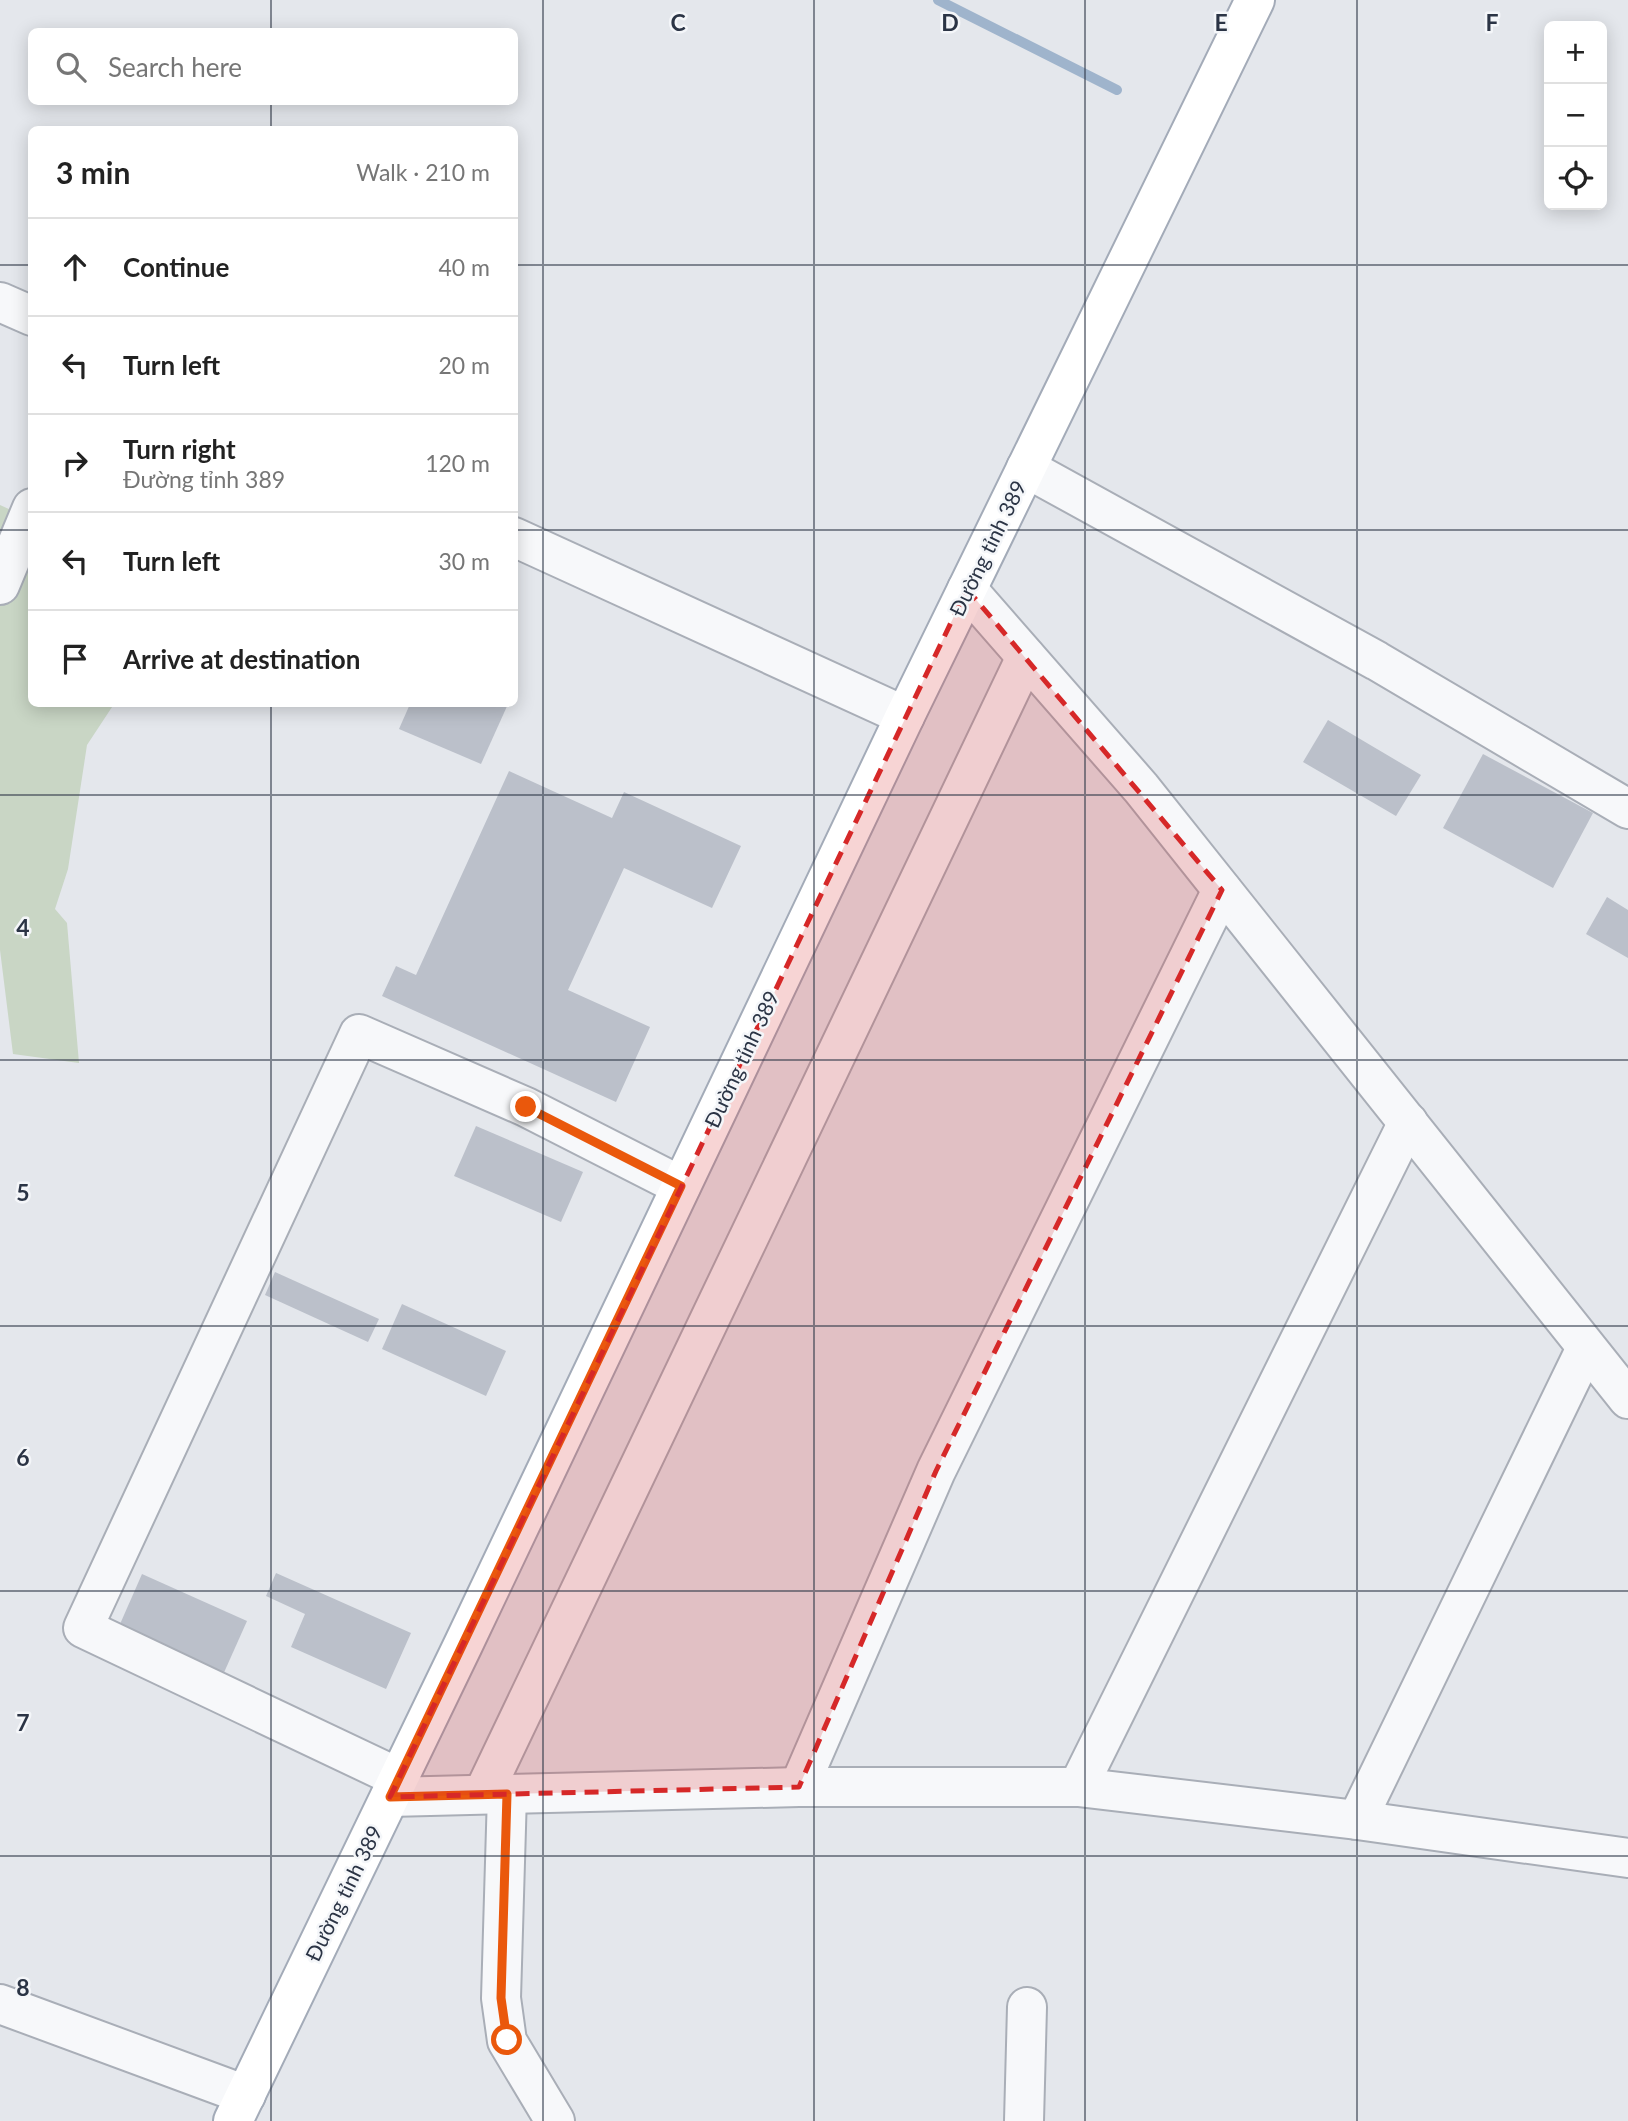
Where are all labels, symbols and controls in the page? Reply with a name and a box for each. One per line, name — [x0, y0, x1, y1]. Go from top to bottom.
text: C — [670, 8, 686, 36]
text: D — [941, 8, 959, 36]
text: E — [1214, 8, 1228, 36]
text: F — [1485, 8, 1499, 36]
map controls — [1544, 21, 1607, 210]
button: + — [1544, 21, 1607, 84]
search box — [28, 28, 518, 105]
icon: search — [52, 48, 90, 86]
text: Search here — [108, 51, 242, 83]
button: − — [1544, 84, 1607, 147]
button: locate — [1544, 147, 1607, 210]
text: 3 min — [56, 154, 130, 190]
text: Walk · 210 m — [356, 158, 490, 186]
icon: ahead — [56, 248, 94, 286]
text: Continue — [123, 251, 229, 283]
text: 40 m — [439, 253, 490, 281]
icon: left — [56, 346, 94, 384]
text: Turn left — [123, 349, 220, 381]
text: 20 m — [439, 351, 490, 379]
text: Turn right — [123, 433, 236, 465]
icon: right — [56, 444, 94, 482]
text: 120 m — [425, 449, 490, 477]
text: Đường tỉnh 389 — [123, 465, 285, 493]
street label: Đường tỉnh 389 — [943, 476, 1031, 620]
icon: left — [56, 542, 94, 580]
text: Turn left — [123, 545, 220, 577]
text: 30 m — [439, 547, 490, 575]
icon: arrive — [56, 640, 94, 678]
text: Arrive at destination — [123, 643, 360, 675]
text: 4 — [16, 913, 30, 941]
street label: Đường tỉnh 389 — [698, 987, 784, 1131]
route end — [510, 1091, 541, 1122]
text: 5 — [16, 1178, 30, 1206]
text: 6 — [16, 1443, 30, 1471]
text: 7 — [16, 1708, 30, 1736]
street label: Đường tỉnh 389 — [299, 1821, 387, 1965]
text: 8 — [16, 1973, 30, 2001]
route start — [491, 2024, 522, 2055]

